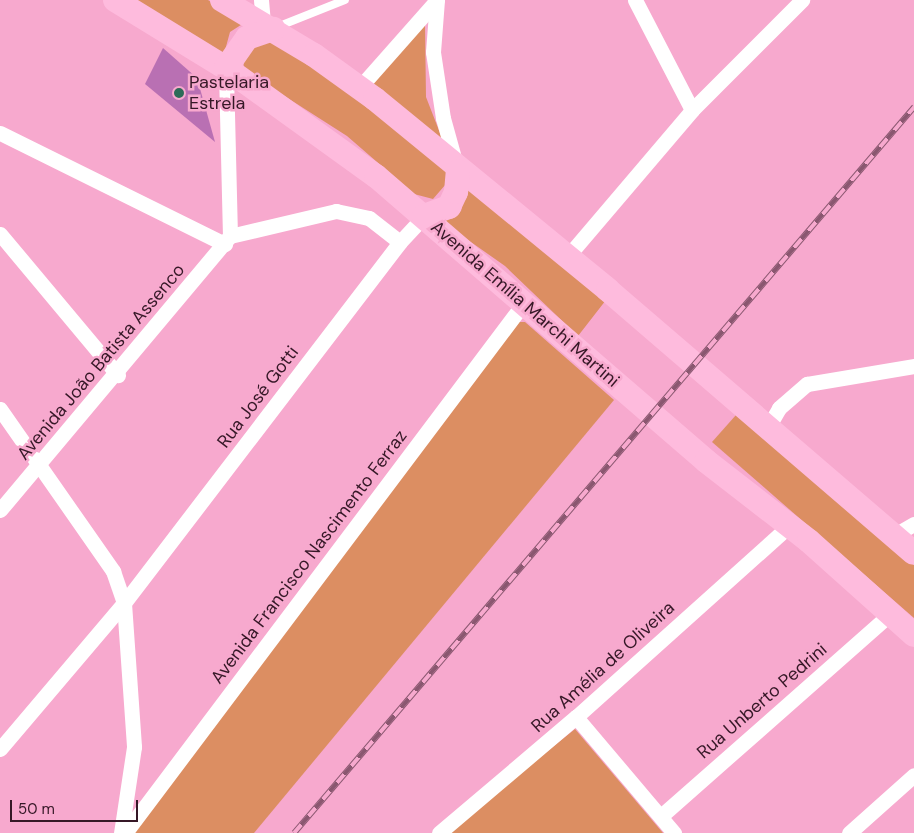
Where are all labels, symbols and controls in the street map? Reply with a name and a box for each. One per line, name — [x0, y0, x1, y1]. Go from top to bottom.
place label: Pastelaria Estrela — [189, 72, 269, 115]
marker: Pastelaria Estrela — [173, 87, 185, 99]
street label: Avenida Emília Marchi Martini — [426, 216, 624, 392]
street label: Avenida João Batista Assenco — [13, 260, 189, 464]
street label: Rua José Gotti — [213, 342, 303, 452]
street label: Avenida Francisco Nascimento Ferraz — [206, 426, 412, 688]
street label: Rua Amélia de Oliveira — [527, 597, 679, 737]
street label: Rua Unberto Pedrini — [693, 639, 831, 763]
scale bar — [12, 790, 140, 822]
text: 50 m — [18, 799, 55, 819]

